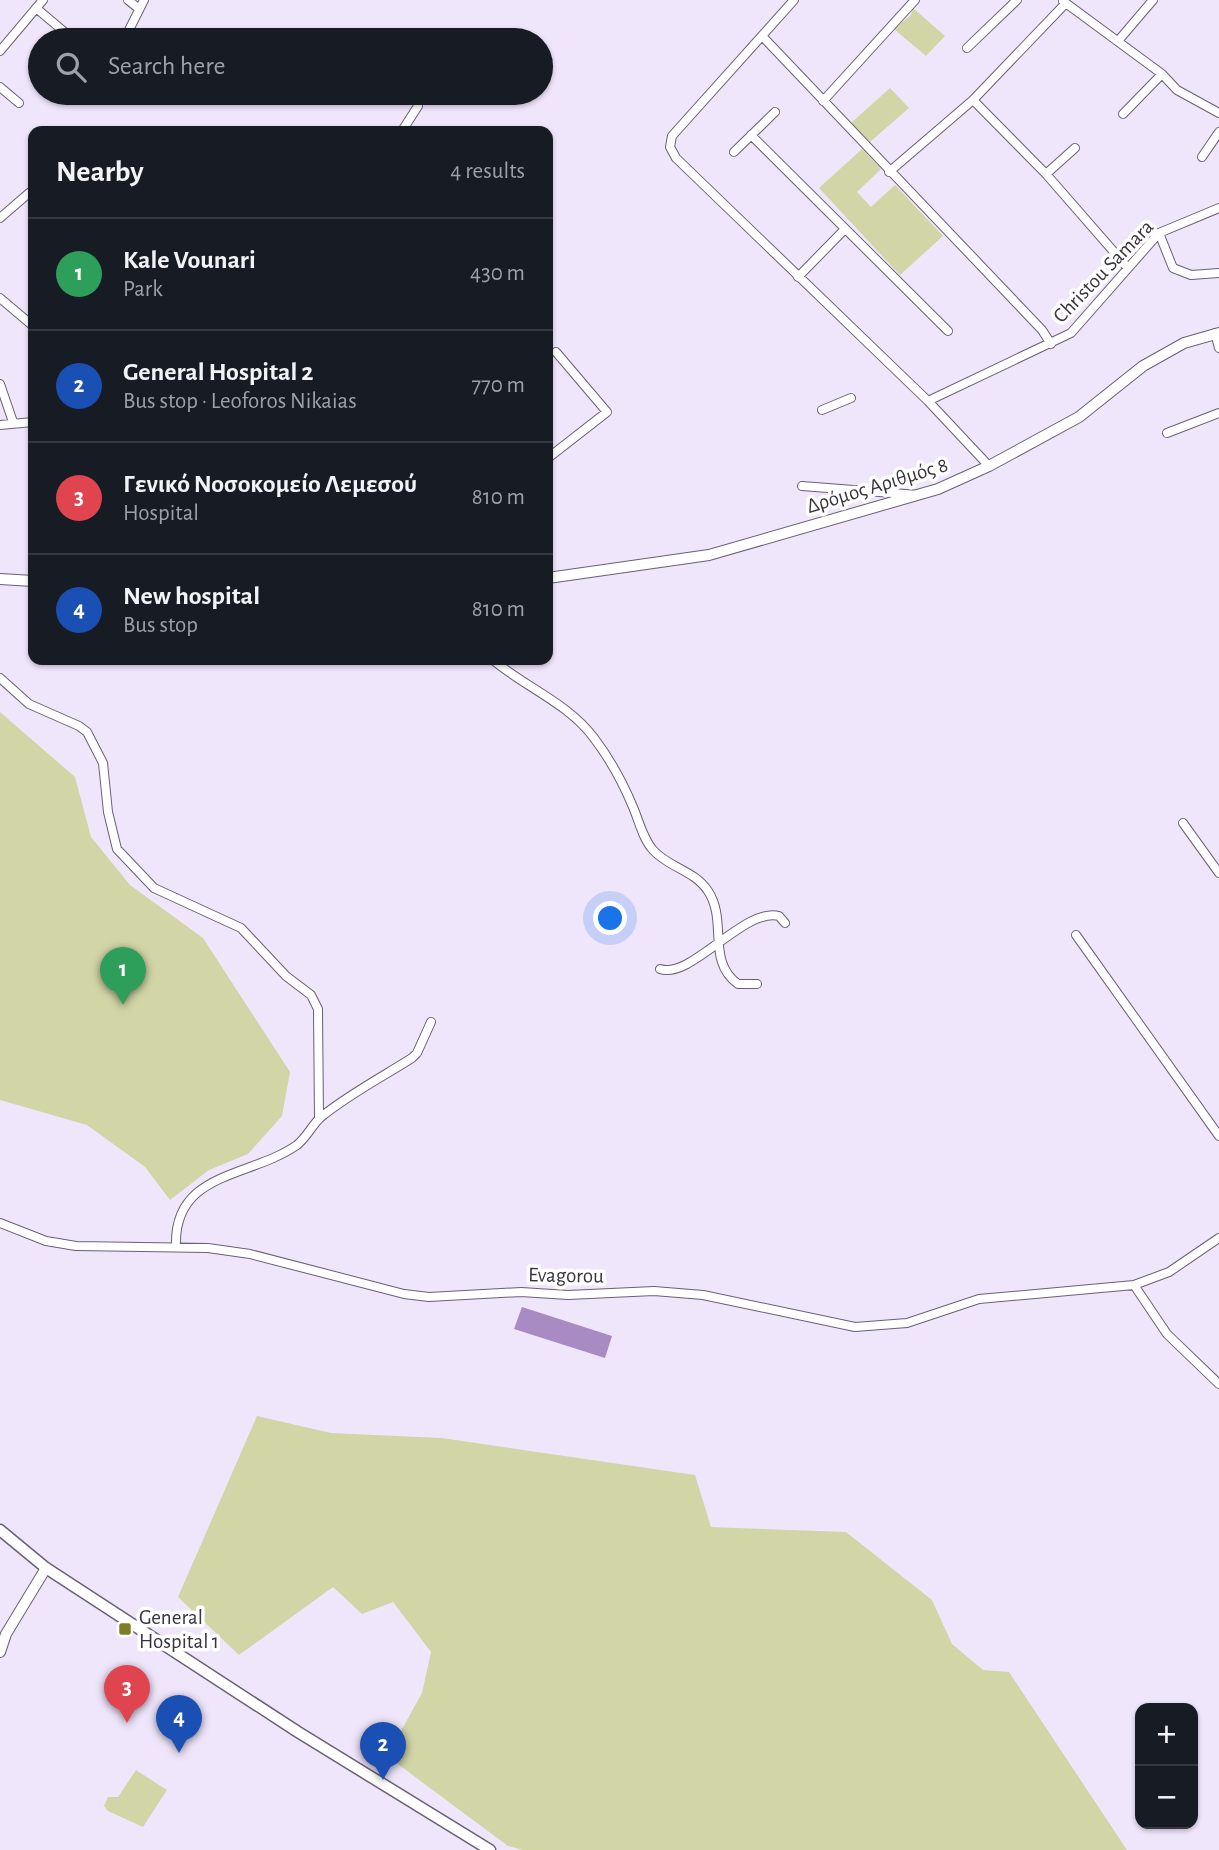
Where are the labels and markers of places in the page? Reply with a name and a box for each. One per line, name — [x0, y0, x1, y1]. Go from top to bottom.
pin: 1 — [100, 947, 146, 1005]
place label: General Hospital 1 — [139, 1607, 219, 1652]
marker: General Hospital 1 — [117, 1621, 133, 1637]
pin: 3 — [104, 1665, 150, 1723]
pin: 4 — [156, 1695, 202, 1753]
pin: 2 — [360, 1722, 406, 1780]

